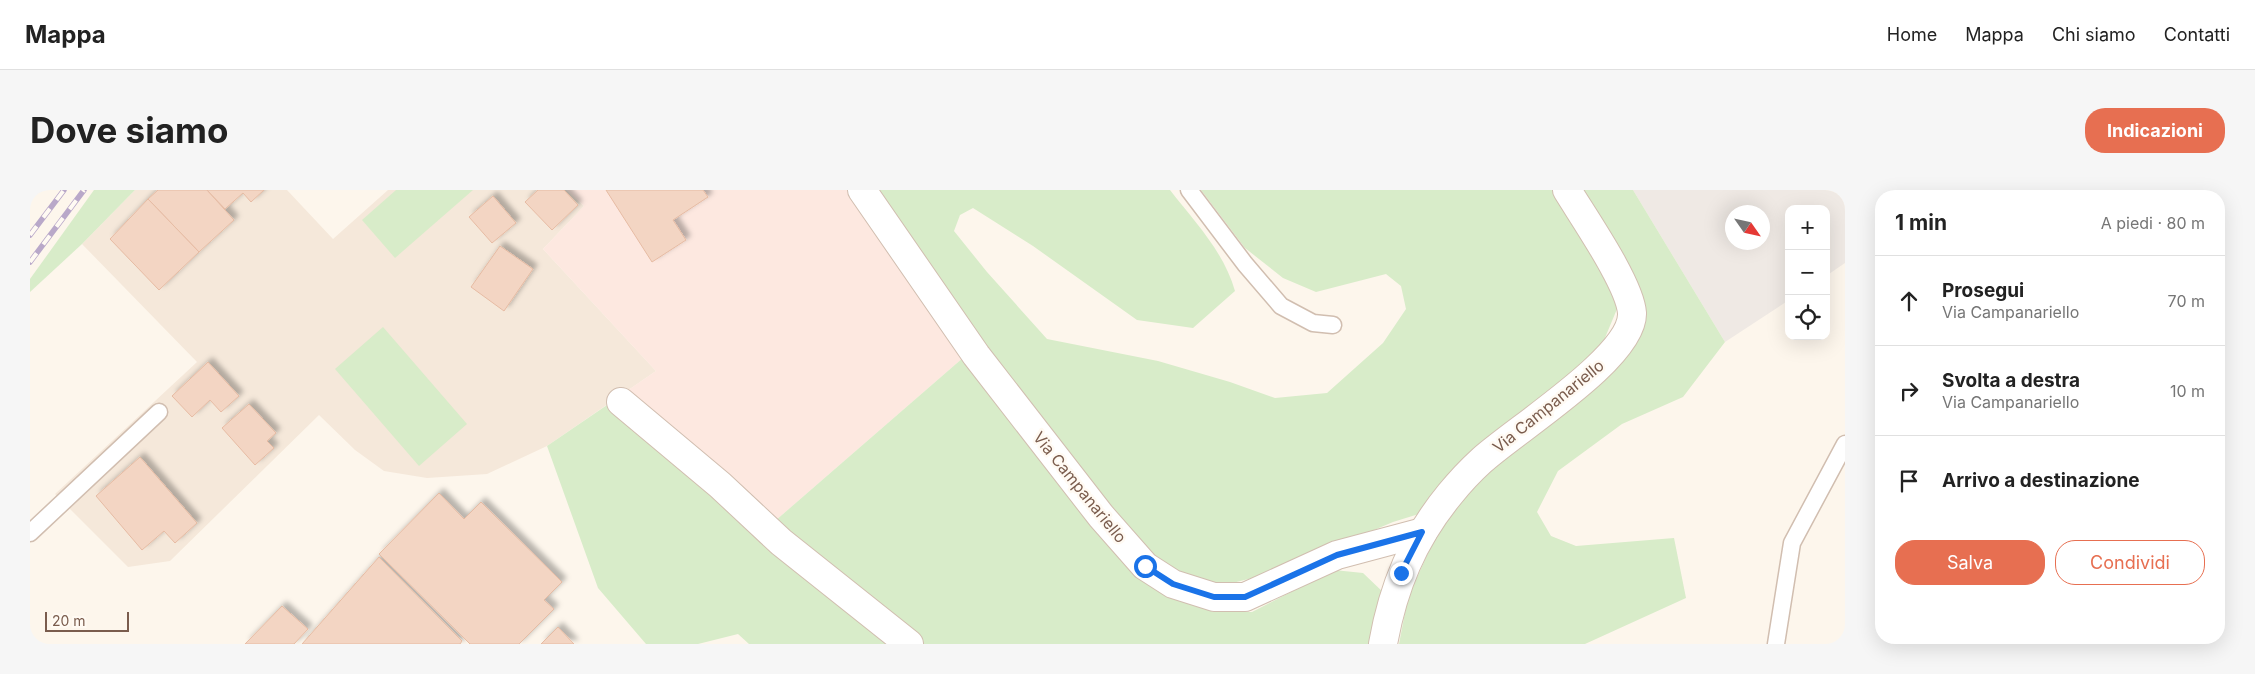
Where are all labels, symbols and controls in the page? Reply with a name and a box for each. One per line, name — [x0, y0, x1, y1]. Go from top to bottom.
text: Mappa — [25, 20, 106, 49]
text: Home — [1887, 24, 1937, 45]
text: Mappa — [1965, 24, 2024, 45]
text: Chi siamo — [2052, 24, 2136, 45]
text: Contatti — [2164, 24, 2230, 45]
button: Indicazioni — [2085, 108, 2225, 153]
text: Dove siamo — [30, 109, 228, 151]
north arrow — [1725, 205, 1770, 250]
map controls — [1785, 205, 1830, 340]
button: + — [1785, 205, 1830, 250]
text: 1 min — [1895, 210, 1947, 235]
text: A piedi · 80 m — [2101, 213, 2205, 233]
button: − — [1785, 250, 1830, 295]
text: Prosegui — [1942, 279, 2024, 302]
icon: ahead — [1895, 287, 1923, 315]
text: 70 m — [2168, 291, 2205, 311]
button: locate — [1785, 295, 1830, 340]
text: Via Campanariello — [1942, 302, 2079, 322]
street label: Via Campanariello — [1488, 355, 1608, 457]
text: Svolta a destra — [1942, 369, 2080, 392]
icon: right — [1895, 377, 1923, 405]
text: 10 m — [2170, 381, 2205, 401]
text: Via Campanariello — [1942, 392, 2079, 412]
street label: Via Campanariello — [1029, 427, 1131, 547]
icon: arrive — [1895, 467, 1923, 495]
text: Arrivo a destinazione — [1942, 469, 2140, 492]
button: Salva — [1895, 540, 2045, 585]
button: Condividi — [2055, 540, 2205, 585]
route start — [1134, 555, 1157, 578]
route end — [1390, 562, 1413, 585]
scale bar — [45, 609, 129, 632]
text: 20 m — [52, 612, 86, 629]

